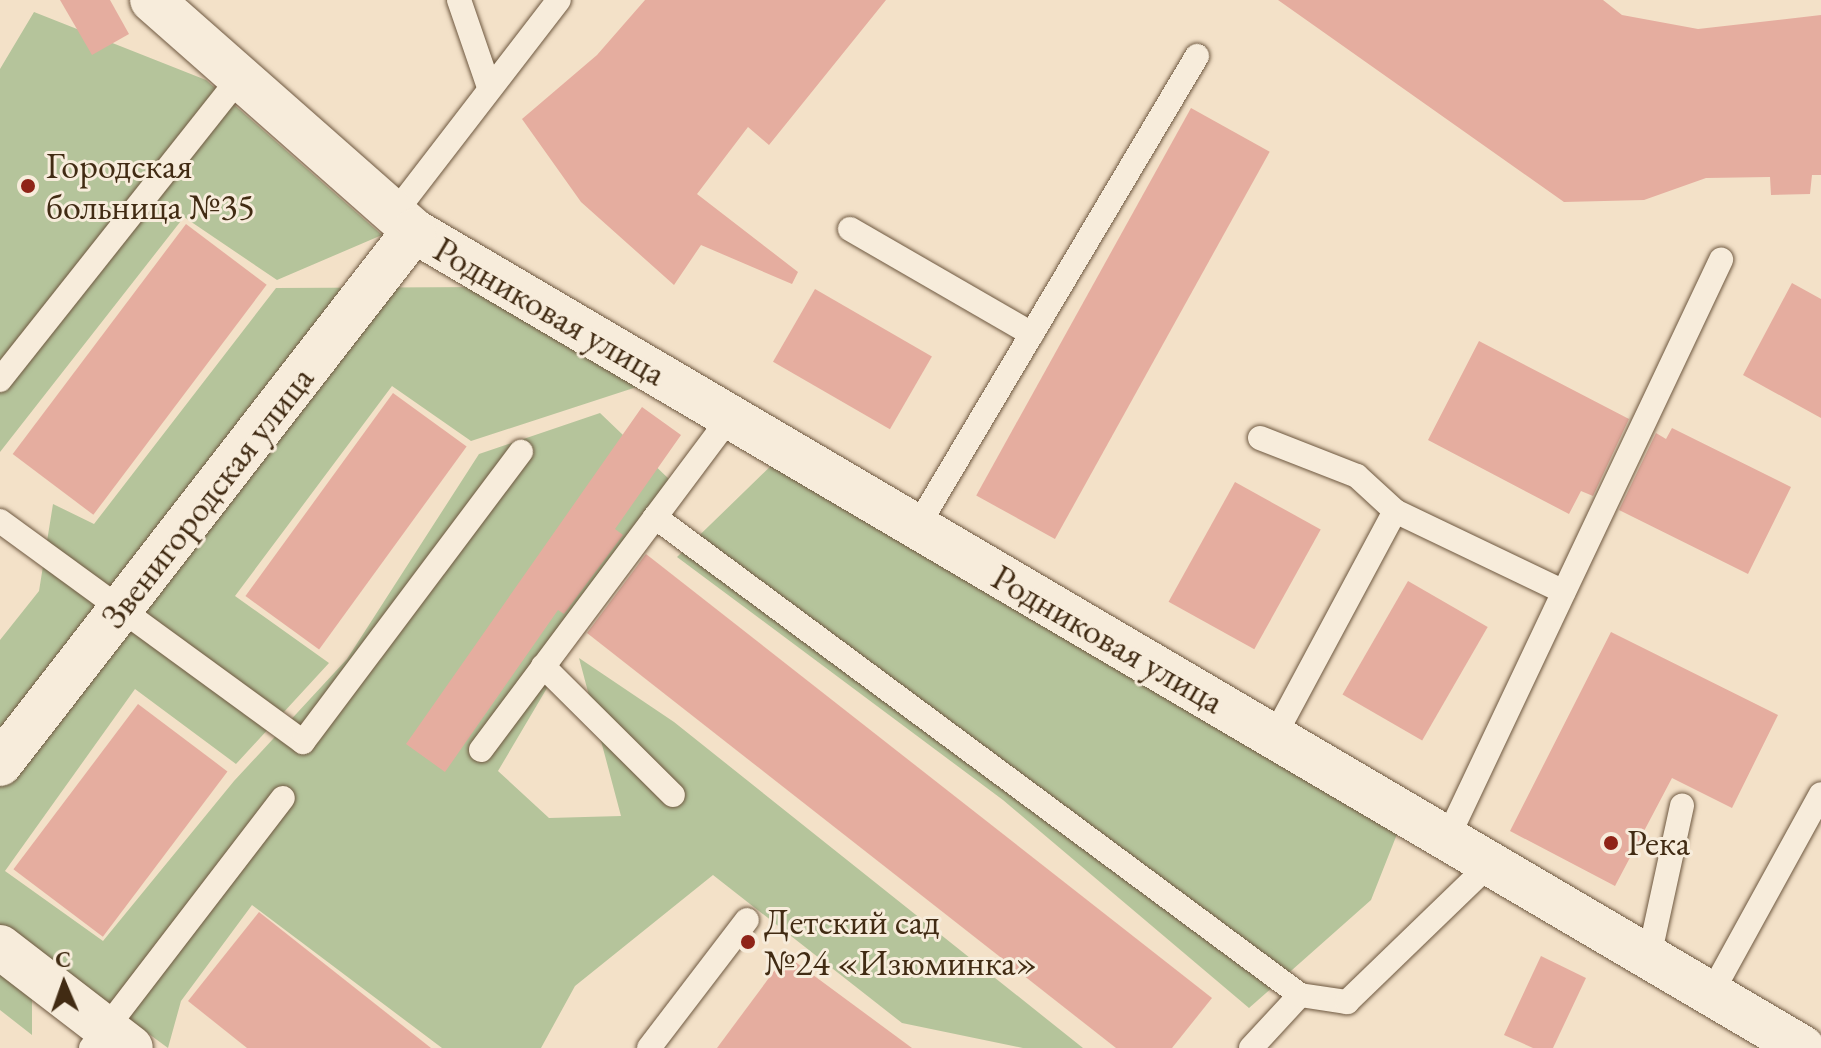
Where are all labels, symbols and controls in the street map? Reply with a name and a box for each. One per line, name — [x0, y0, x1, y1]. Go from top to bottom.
place label: Городская больница №35 — [46, 143, 255, 228]
marker: Городская больница №35 — [17, 175, 39, 197]
street label: Родниковая улица — [426, 227, 674, 395]
street label: Звенигородская улица — [91, 357, 323, 637]
street label: Родниковая улица — [984, 555, 1232, 723]
place label: Река — [1627, 821, 1690, 865]
marker: Река — [1602, 834, 1620, 852]
place label: Детский сад №24 «Изюминка» — [764, 899, 1037, 984]
marker: Детский сад №24 «Изюминка» — [739, 933, 757, 951]
north arrow — [24, 944, 104, 1024]
text: С — [55, 945, 71, 974]

